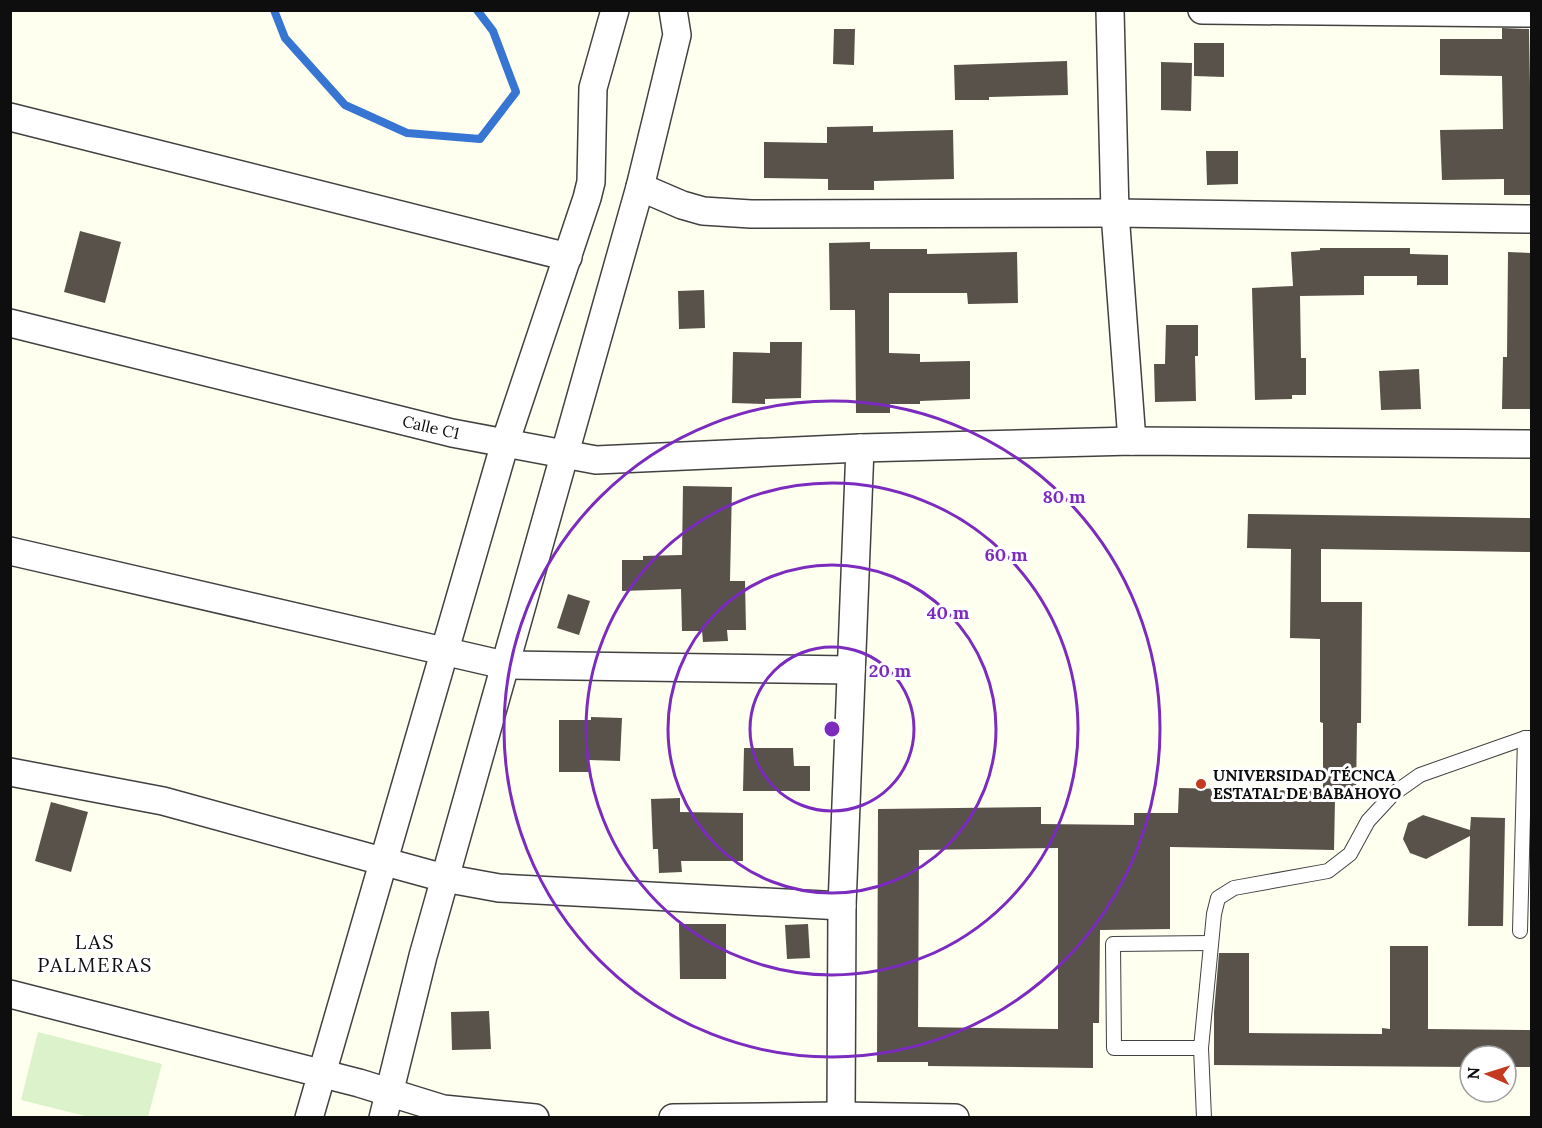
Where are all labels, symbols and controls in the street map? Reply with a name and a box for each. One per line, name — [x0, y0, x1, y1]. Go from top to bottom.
street label: Calle C1 — [400, 411, 462, 443]
text: 80 m — [1042, 485, 1086, 508]
text: 60 m — [984, 543, 1028, 566]
text: 40 m — [927, 601, 970, 624]
text: 20 m — [869, 659, 912, 682]
centre of rings — [822, 719, 842, 739]
place label: UNIVERSIDAD TÉCNCA ESTATAL DE BABAHOYO — [1213, 765, 1401, 803]
marker: UNIVERSIDAD TÉCNCA ESTATAL DE BABAHOYO — [1194, 777, 1208, 791]
district label: LAS PALMERAS — [37, 929, 153, 977]
north arrow — [1458, 1044, 1518, 1104]
text: N — [1463, 1067, 1483, 1080]

